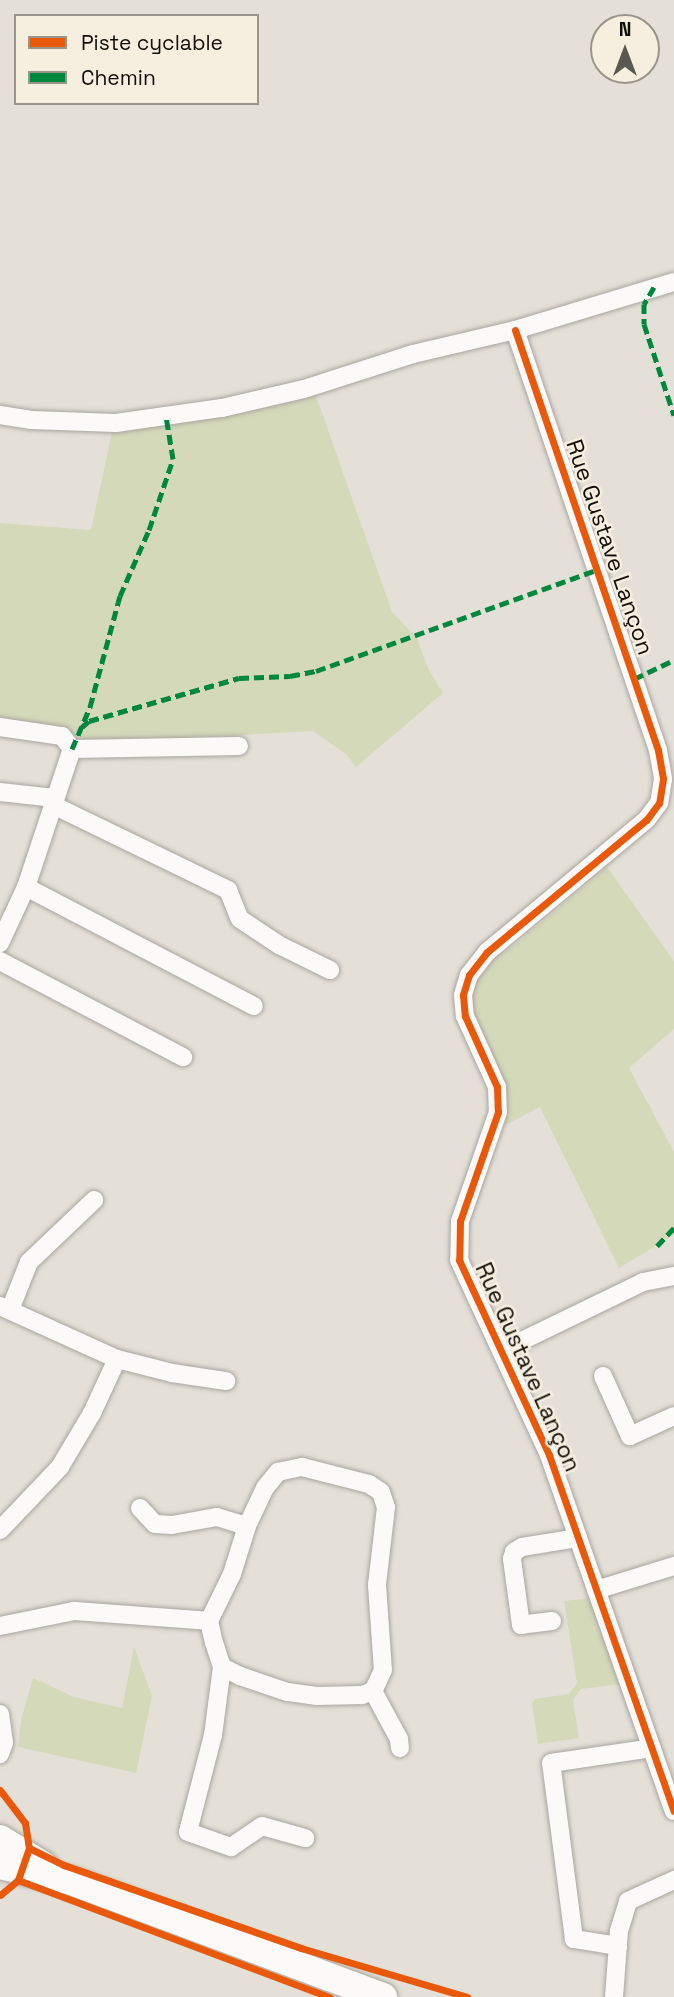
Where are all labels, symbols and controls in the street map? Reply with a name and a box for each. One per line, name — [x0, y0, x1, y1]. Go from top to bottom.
legend — [14, 14, 259, 105]
north arrow — [590, 14, 660, 84]
text: N — [619, 17, 631, 42]
text: Piste cyclable — [81, 29, 223, 56]
text: Chemin — [81, 64, 156, 91]
street label: Rue Gustave Lançon — [560, 436, 660, 658]
street label: Rue Gustave Lançon — [469, 1258, 587, 1476]

